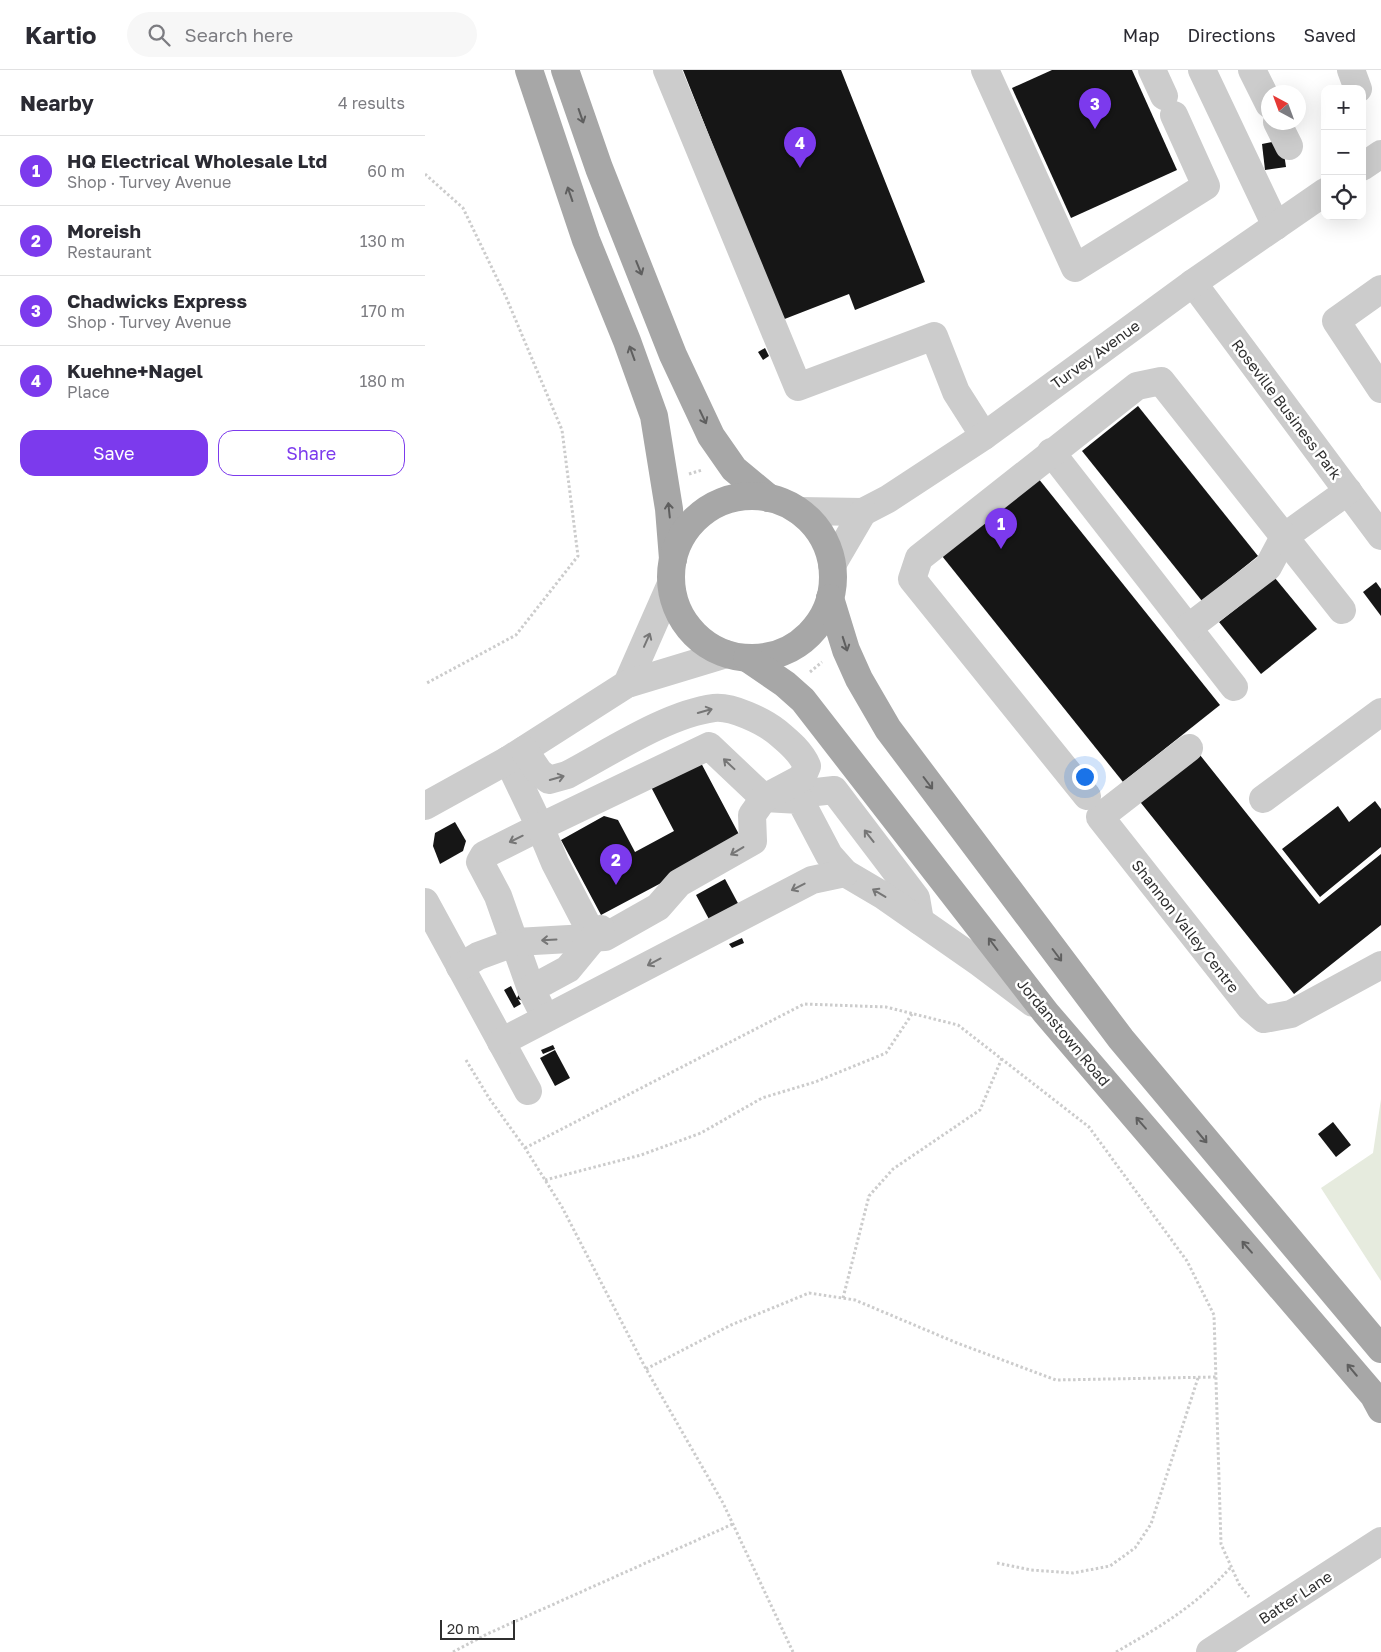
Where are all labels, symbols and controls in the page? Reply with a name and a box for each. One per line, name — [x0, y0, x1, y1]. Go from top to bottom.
search box — [127, 12, 477, 57]
text: Kartio — [25, 20, 97, 49]
icon: search — [145, 21, 173, 49]
text: Search here — [185, 23, 293, 46]
text: Map — [1123, 24, 1159, 46]
text: Directions — [1187, 24, 1275, 46]
text: Saved — [1303, 24, 1356, 46]
north arrow — [1261, 85, 1306, 130]
map controls — [1321, 85, 1366, 220]
button: + — [1321, 85, 1366, 130]
pin: 3 — [1079, 88, 1111, 129]
text: Nearby — [20, 90, 94, 116]
text: 4 results — [338, 93, 405, 113]
one-way arrow — [577, 108, 586, 123]
pin: 4 — [784, 127, 816, 168]
button: − — [1321, 130, 1366, 175]
text: HQ Electrical Wholesale Ltd — [67, 149, 327, 172]
text: 1 — [32, 161, 40, 181]
text: 60 m — [367, 161, 405, 181]
text: Shop · Turvey Avenue — [67, 172, 231, 192]
button: locate — [1321, 175, 1366, 220]
one-way arrow — [565, 187, 574, 202]
text: Moreish — [67, 219, 141, 242]
text: 2 — [31, 231, 41, 251]
text: 130 m — [360, 231, 405, 251]
text: Restaurant — [67, 242, 152, 262]
one-way arrow — [634, 260, 644, 275]
text: Chadwicks Express — [67, 289, 247, 312]
text: 3 — [31, 301, 41, 321]
text: 170 m — [361, 301, 405, 321]
text: Shop · Turvey Avenue — [67, 312, 231, 332]
street label: Turvey Avenue — [1047, 316, 1143, 392]
street label: Roseville Business Park — [1228, 335, 1346, 483]
one-way arrow — [627, 345, 636, 361]
text: Kuehne+Nagel — [67, 359, 203, 382]
text: 4 — [31, 371, 41, 391]
text: 180 m — [359, 371, 405, 391]
text: Place — [67, 382, 110, 402]
one-way arrow — [698, 409, 708, 424]
button: Save — [20, 430, 208, 476]
button: Share — [218, 430, 405, 476]
one-way arrow — [664, 502, 674, 518]
pin: 1 — [985, 508, 1017, 549]
one-way arrow — [642, 633, 652, 648]
one-way arrow — [840, 636, 850, 652]
one-way arrow — [696, 705, 712, 715]
one-way arrow — [722, 759, 735, 770]
your location — [1072, 764, 1098, 790]
one-way arrow — [549, 772, 565, 782]
one-way arrow — [923, 776, 933, 790]
one-way arrow — [863, 830, 874, 843]
one-way arrow — [509, 835, 524, 844]
pin: 2 — [600, 844, 632, 885]
one-way arrow — [730, 846, 744, 856]
street label: Shannon Valley Centre — [1129, 856, 1244, 996]
one-way arrow — [791, 883, 806, 892]
one-way arrow — [872, 887, 886, 897]
one-way arrow — [541, 936, 557, 945]
one-way arrow — [988, 937, 998, 951]
one-way arrow — [1052, 948, 1062, 962]
one-way arrow — [647, 958, 662, 967]
street label: Jordanstown Road — [1014, 975, 1114, 1089]
one-way arrow — [1135, 1117, 1146, 1130]
one-way arrow — [1196, 1130, 1207, 1143]
one-way arrow — [1241, 1240, 1252, 1253]
one-way arrow — [1347, 1364, 1358, 1377]
street label: Batter Lane — [1255, 1567, 1335, 1627]
scale bar — [440, 1617, 515, 1640]
text: 20 m — [447, 1620, 480, 1637]

